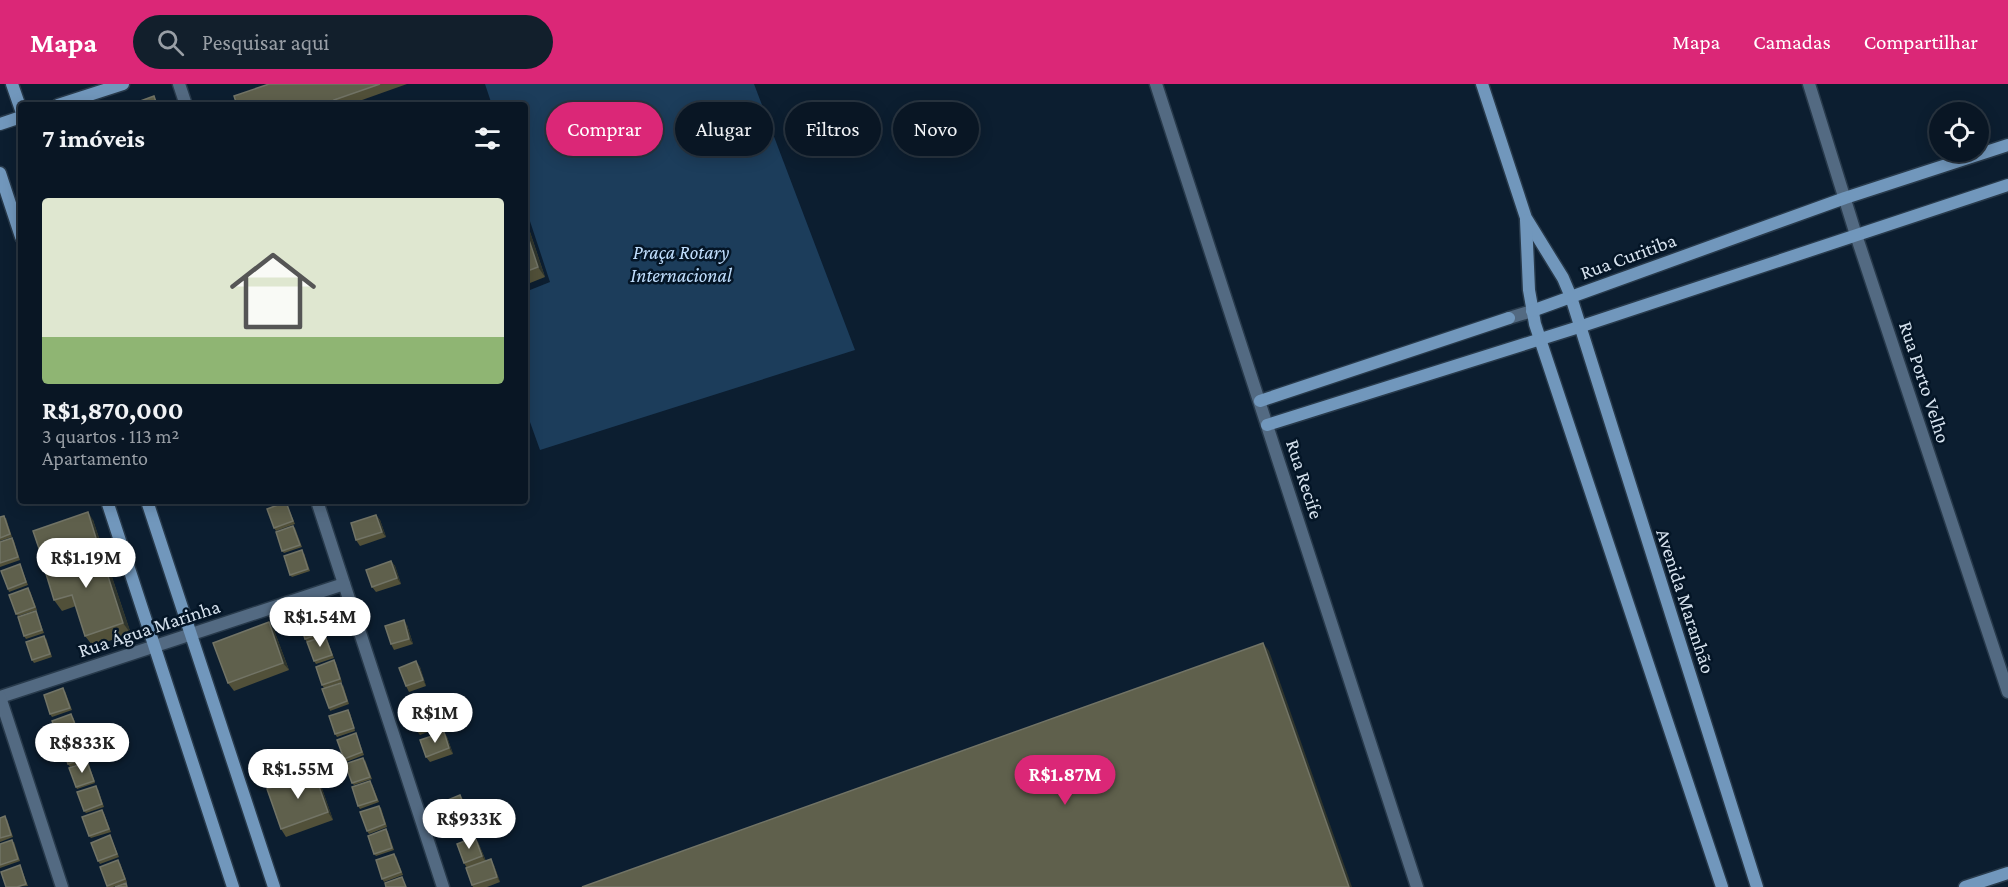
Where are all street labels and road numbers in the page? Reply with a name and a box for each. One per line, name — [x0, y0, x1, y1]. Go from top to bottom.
street label: Rua Curitiba — [1577, 228, 1679, 284]
street label: Rua Porto Velho — [1895, 318, 1955, 446]
street label: Rua Recife — [1282, 436, 1328, 522]
street label: Avenida Maranhão — [1652, 526, 1720, 676]
street label: Rua Água Marinha — [75, 595, 223, 662]

